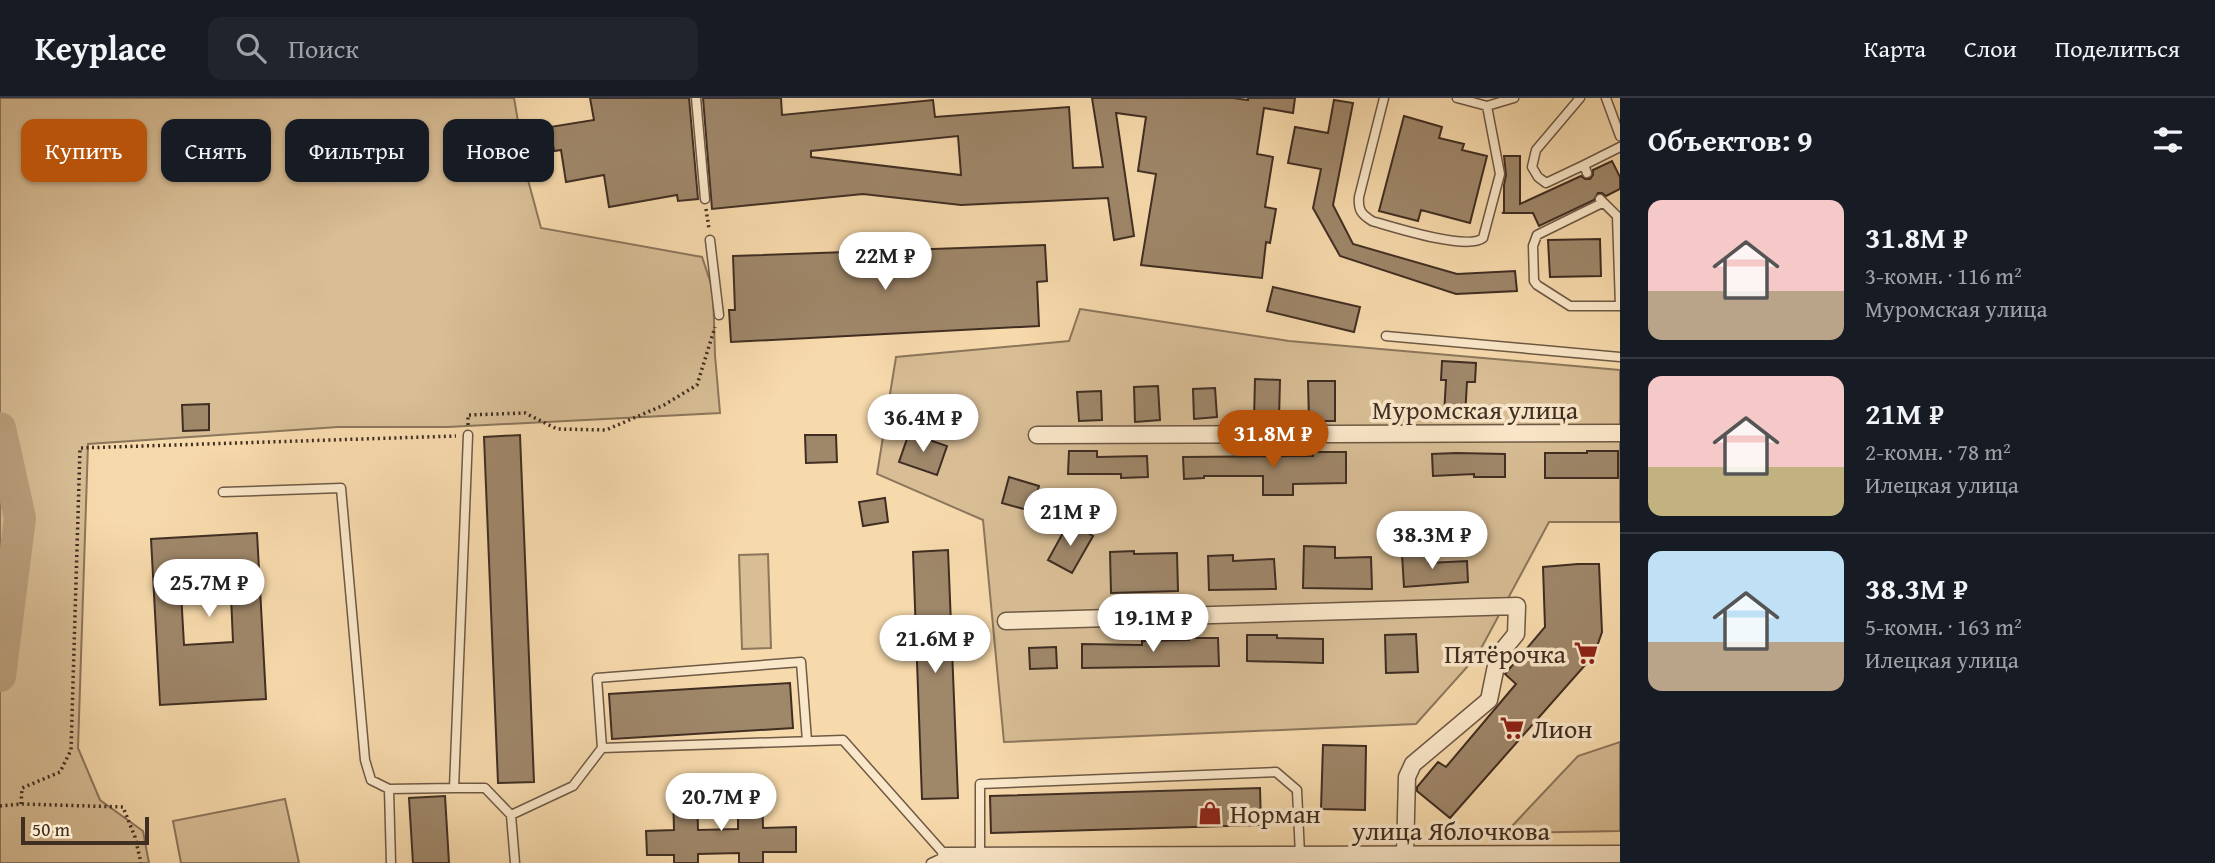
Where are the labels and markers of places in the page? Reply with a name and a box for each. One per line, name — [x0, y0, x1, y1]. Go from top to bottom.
pin: 22M ₽ — [836, 232, 934, 292]
pin: 36.4M ₽ — [858, 394, 988, 454]
pin: 31.8M ₽ — [1208, 410, 1338, 470]
pin: 21M ₽ — [1021, 489, 1119, 548]
pin: 38.3M ₽ — [1367, 512, 1497, 571]
pin: 25.7M ₽ — [144, 560, 274, 619]
pin: 19.1M ₽ — [1088, 594, 1218, 654]
pin: 21.6M ₽ — [870, 616, 1000, 675]
place label: Пятёрочка — [1444, 634, 1567, 673]
supermarket icon: Пятёрочка — [1572, 639, 1600, 667]
place label: Лион — [1532, 709, 1592, 748]
supermarket icon: Лион — [1498, 714, 1526, 742]
pin: 20.7M ₽ — [656, 774, 786, 833]
place label: Норман — [1230, 794, 1321, 833]
shop icon: Норман — [1196, 799, 1224, 827]

